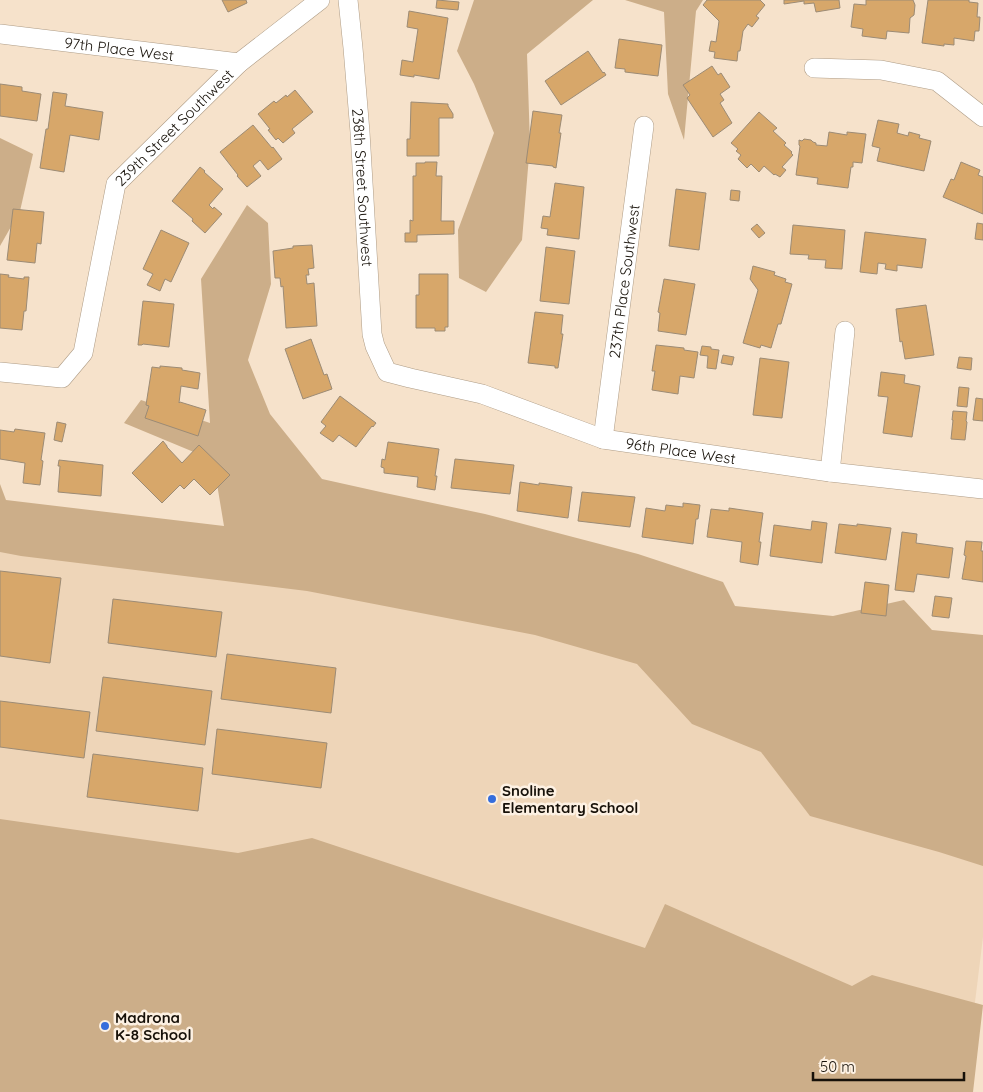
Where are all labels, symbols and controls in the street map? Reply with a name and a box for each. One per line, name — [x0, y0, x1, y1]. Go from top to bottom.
street label: 97th Place West — [63, 32, 175, 65]
street label: 239th Street Southwest — [110, 65, 237, 190]
street label: 238th Street Southwest — [349, 107, 377, 267]
street label: 237th Place Southwest — [604, 203, 643, 359]
street label: 96th Place West — [624, 433, 737, 468]
place label: Snoline Elementary School — [502, 781, 638, 817]
marker: Snoline Elementary School — [486, 793, 498, 805]
place label: Madrona K-8 School — [115, 1008, 192, 1044]
marker: Madrona K-8 School — [99, 1020, 111, 1032]
scale bar — [813, 1050, 964, 1082]
text: 50 m — [820, 1057, 855, 1076]

